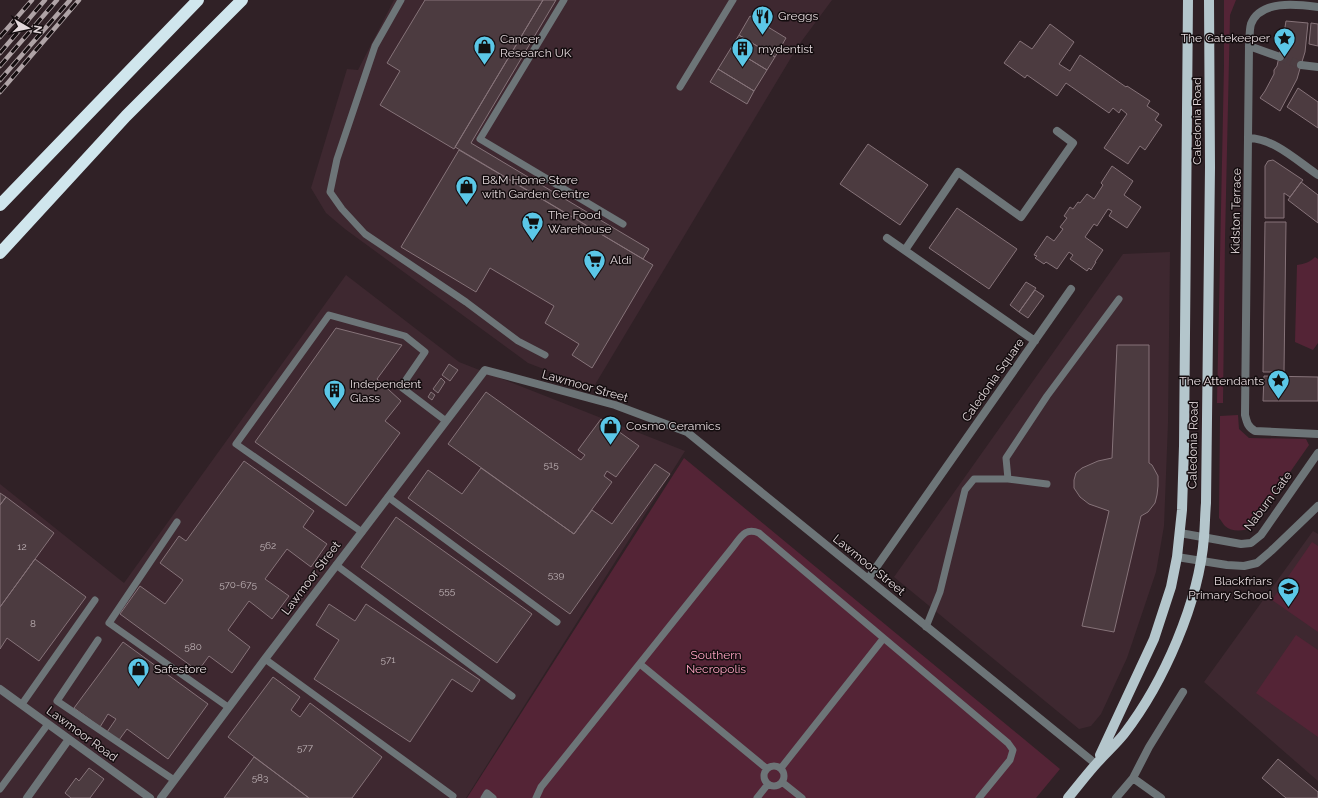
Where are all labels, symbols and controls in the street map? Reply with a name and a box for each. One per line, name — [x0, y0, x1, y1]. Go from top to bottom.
restaurant icon: Greggs — [750, 3, 776, 36]
north arrow — [8, 8, 48, 48]
place label: Greggs — [778, 9, 818, 23]
text: N — [30, 24, 44, 35]
place icon: The Gatekeeper — [1272, 25, 1298, 58]
place label: The Gatekeeper — [1181, 31, 1271, 45]
place label: Cancer Research UK — [500, 32, 572, 60]
shop icon: Cancer Research UK — [471, 33, 497, 66]
building icon: mydentist — [729, 36, 755, 69]
place label: mydentist — [758, 42, 813, 56]
street label: Caledonia Road — [1190, 77, 1204, 165]
street label: Kidston Terrace — [1228, 168, 1244, 254]
place label: B&M Home Store with Garden Centre — [482, 173, 589, 201]
shop icon: B&M Home Store with Garden Centre — [454, 174, 480, 207]
place label: The Food Warehouse — [548, 208, 612, 236]
supermarket icon: The Food Warehouse — [519, 209, 545, 242]
supermarket icon: Aldi — [581, 247, 607, 280]
place label: Aldi — [610, 253, 631, 267]
street label: Caledonia Square — [959, 336, 1027, 424]
street label: Lawmoor Street — [540, 367, 630, 405]
place icon: The Attendants — [1266, 368, 1292, 401]
place label: The Attendants — [1179, 374, 1264, 388]
place label: Independent Glass — [350, 377, 421, 405]
building icon: Independent Glass — [322, 378, 348, 411]
street label: Caledonia Road — [1185, 401, 1201, 489]
shop icon: Cosmo Ceramics — [597, 413, 623, 446]
place label: Cosmo Ceramics — [626, 419, 721, 433]
house number: 515 — [543, 459, 559, 470]
street label: Naburn Gate — [1241, 469, 1295, 533]
street label: Lawmoor Street — [830, 532, 908, 598]
street label: Lawmoor Street — [279, 538, 343, 618]
house number: 562 — [260, 540, 276, 551]
house number: 12 — [17, 541, 27, 552]
house number: 539 — [548, 569, 564, 580]
place label: Blackfriars Primary School — [1188, 574, 1273, 602]
school or university icon: Blackfriars Primary School — [1275, 575, 1301, 608]
house number: 570-675 — [219, 579, 257, 590]
house number: 555 — [439, 585, 456, 596]
house number: 8 — [30, 618, 36, 629]
house number: 580 — [184, 641, 202, 652]
park label: Southern Necropolis — [686, 648, 746, 676]
house number: 571 — [380, 654, 396, 665]
shop icon: Safestore — [125, 656, 151, 689]
place label: Safestore — [154, 662, 207, 676]
street label: Lawmoor Road — [44, 704, 120, 764]
house number: 577 — [297, 742, 314, 753]
house number: 583 — [252, 772, 268, 783]

